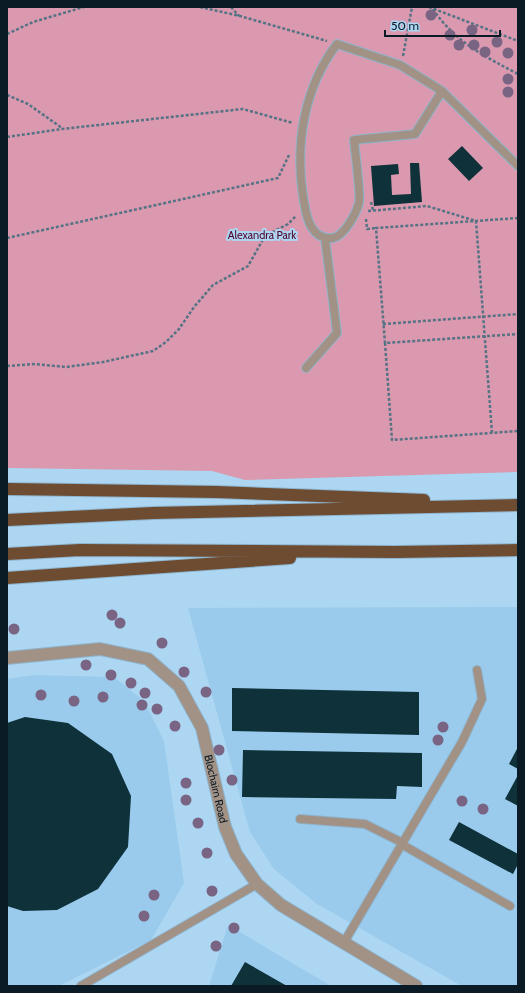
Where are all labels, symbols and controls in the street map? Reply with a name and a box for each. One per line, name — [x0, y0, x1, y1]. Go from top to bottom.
scale bar — [385, 12, 500, 38]
text: 50 m — [391, 18, 419, 33]
park label: Alexandra Park — [228, 228, 296, 242]
street label: Blochairn Road — [201, 753, 231, 824]

